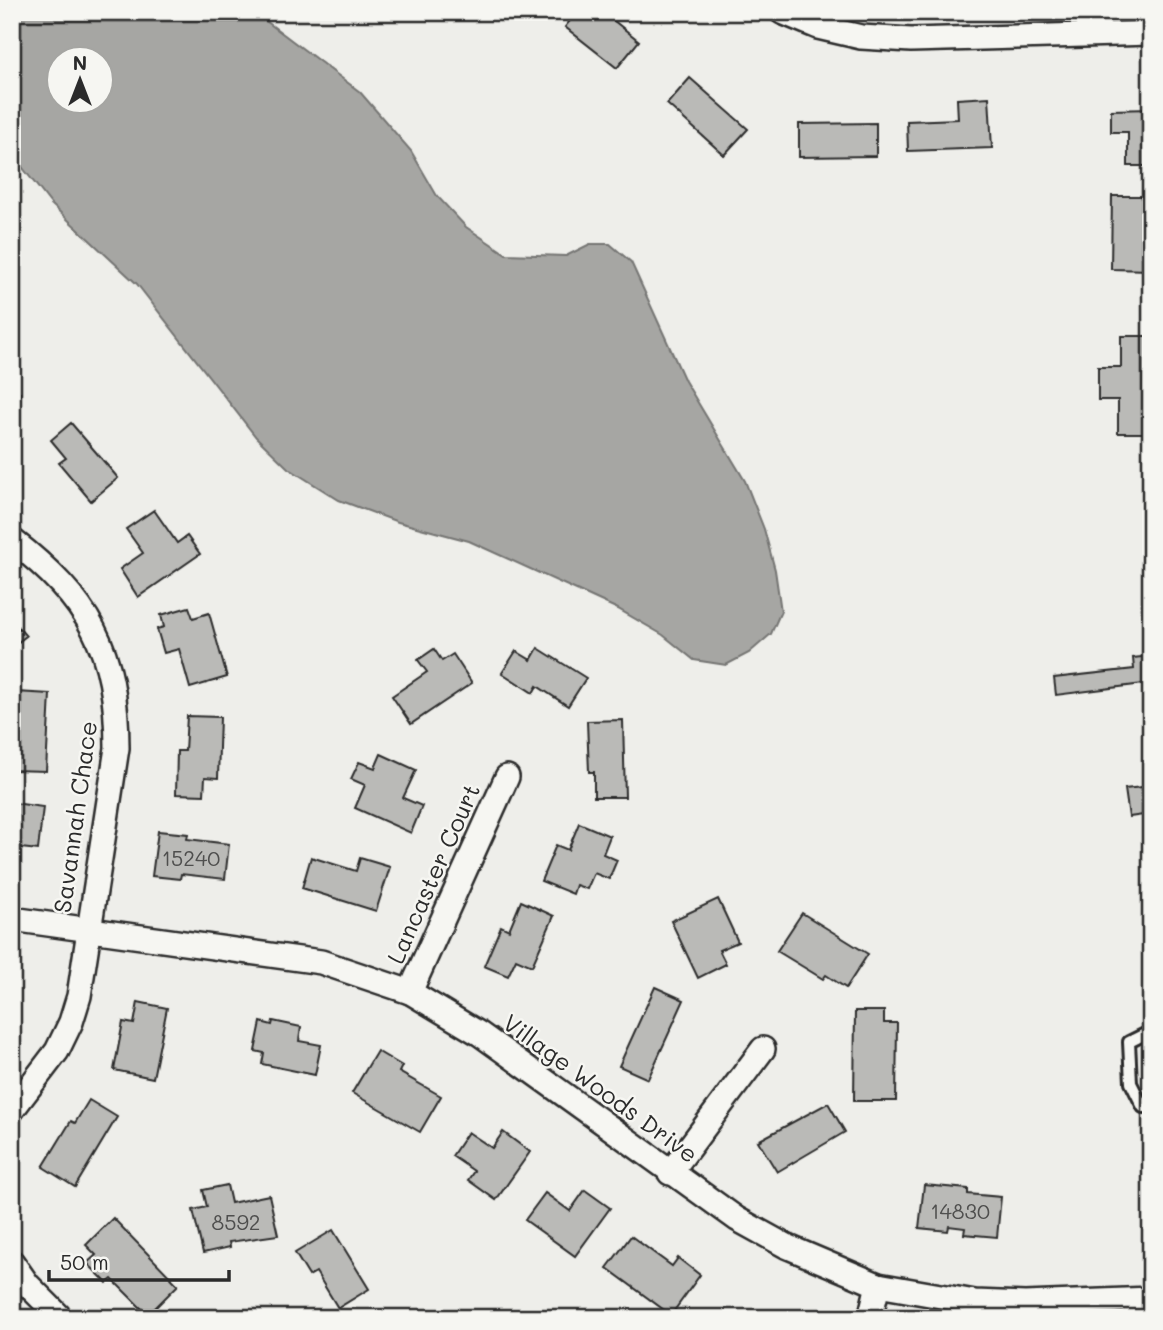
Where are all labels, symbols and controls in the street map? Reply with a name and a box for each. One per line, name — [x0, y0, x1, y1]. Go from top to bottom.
north arrow — [46, 46, 116, 116]
text: N — [73, 50, 87, 75]
street label: Savannah Chace — [46, 719, 103, 915]
street label: Lancaster Court — [379, 779, 486, 968]
house number: 15240 — [162, 844, 220, 871]
street label: Village Woods Drive — [497, 1007, 705, 1169]
house number: 14830 — [930, 1197, 990, 1224]
house number: 8592 — [211, 1208, 261, 1235]
scale bar — [49, 1239, 229, 1283]
text: 50 m — [60, 1248, 109, 1275]

